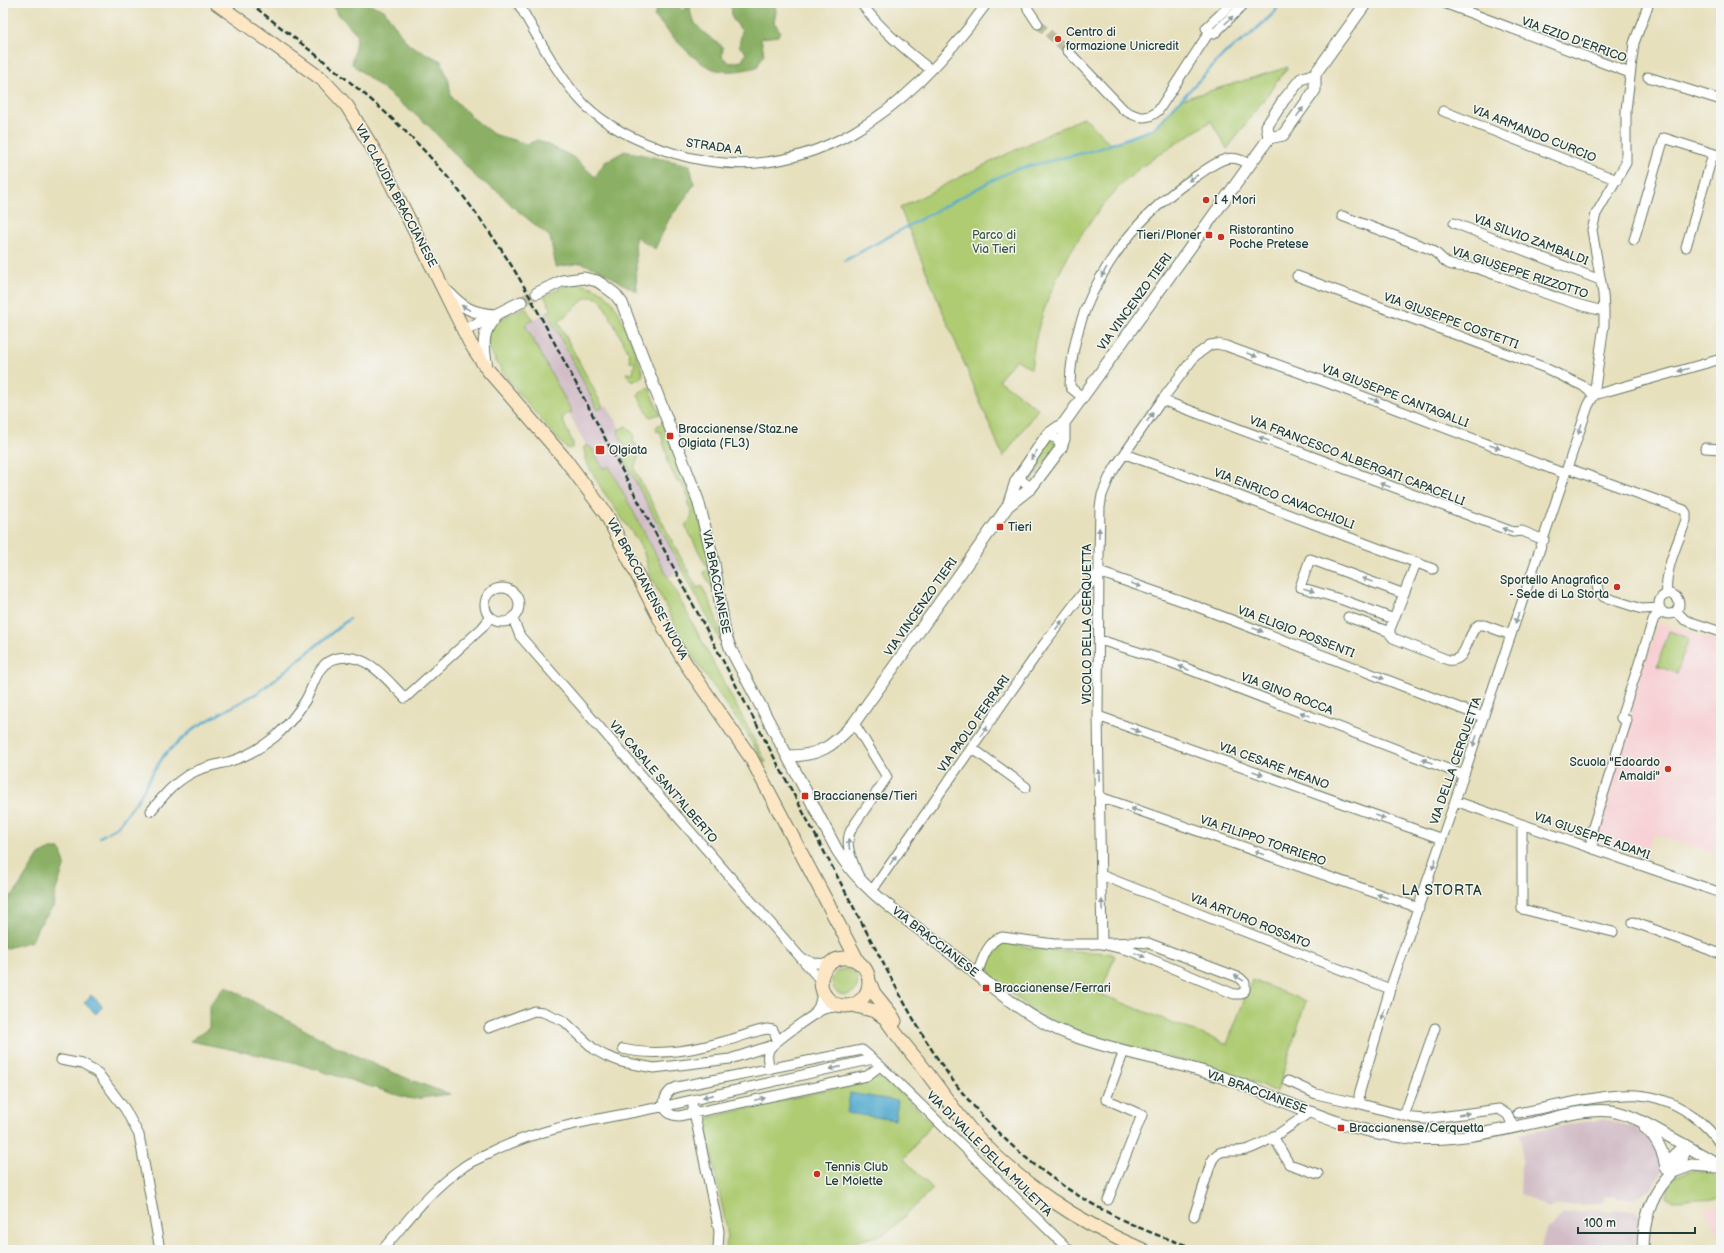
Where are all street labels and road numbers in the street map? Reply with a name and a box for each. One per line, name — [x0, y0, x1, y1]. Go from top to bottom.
street label: VIA EZIO D'ERRICO — [1519, 14, 1629, 66]
street label: VIA ARMANDO CURCIO — [1470, 102, 1598, 166]
street label: VIA CLAUDIA BRACCIANESE — [352, 122, 440, 270]
street label: STRADA A — [685, 136, 744, 158]
street label: VIA SILVIO ZAMBALDI — [1471, 211, 1591, 269]
street label: VIA GIUSEPPE RIZZOTTO — [1450, 244, 1590, 302]
street label: VIA VINCENZO TIERI — [1095, 250, 1176, 354]
street label: VIA GIUSEPPE COSTETTI — [1381, 290, 1521, 353]
street label: VIA GIUSEPPE CANTAGALLI — [1319, 361, 1471, 431]
street label: VIA FRANCESCO ALBERGATI CAPACELLI — [1247, 413, 1467, 509]
street label: VIA ENRICO CAVACCHIOLI — [1212, 465, 1357, 533]
street label: VIA BRACCIANENSE NUOVA — [603, 516, 691, 663]
street label: VIA BRACCIANESE — [699, 529, 733, 635]
street label: VICOLO DELLA CERQUETTA — [1080, 543, 1095, 704]
street label: VIA VINCENZO TIERI — [881, 555, 961, 659]
street label: VIA ELIGIO POSSENTI — [1235, 603, 1357, 661]
street label: VIA GINO ROCCA — [1239, 669, 1336, 719]
street label: VIA PAOLO FERRARI — [935, 672, 1013, 776]
street label: VIA DELLA CERQUETTA — [1427, 694, 1485, 827]
street label: VIA CASALE SANT'ALBERTO — [606, 718, 720, 846]
street label: VIA CESARE MEANO — [1217, 739, 1331, 793]
street label: VIA GIUSEPPE ADAMI — [1532, 809, 1652, 863]
street label: VIA FILIPPO TORRIERO — [1198, 812, 1328, 870]
street label: VIA ARTURO ROSSATO — [1188, 890, 1312, 952]
street label: VIA BRACCIANESE — [889, 904, 981, 980]
street label: VIA BRACCIANESE — [1205, 1067, 1309, 1117]
street label: VIA DI VALLE DELLA MULETTA — [923, 1088, 1055, 1220]

